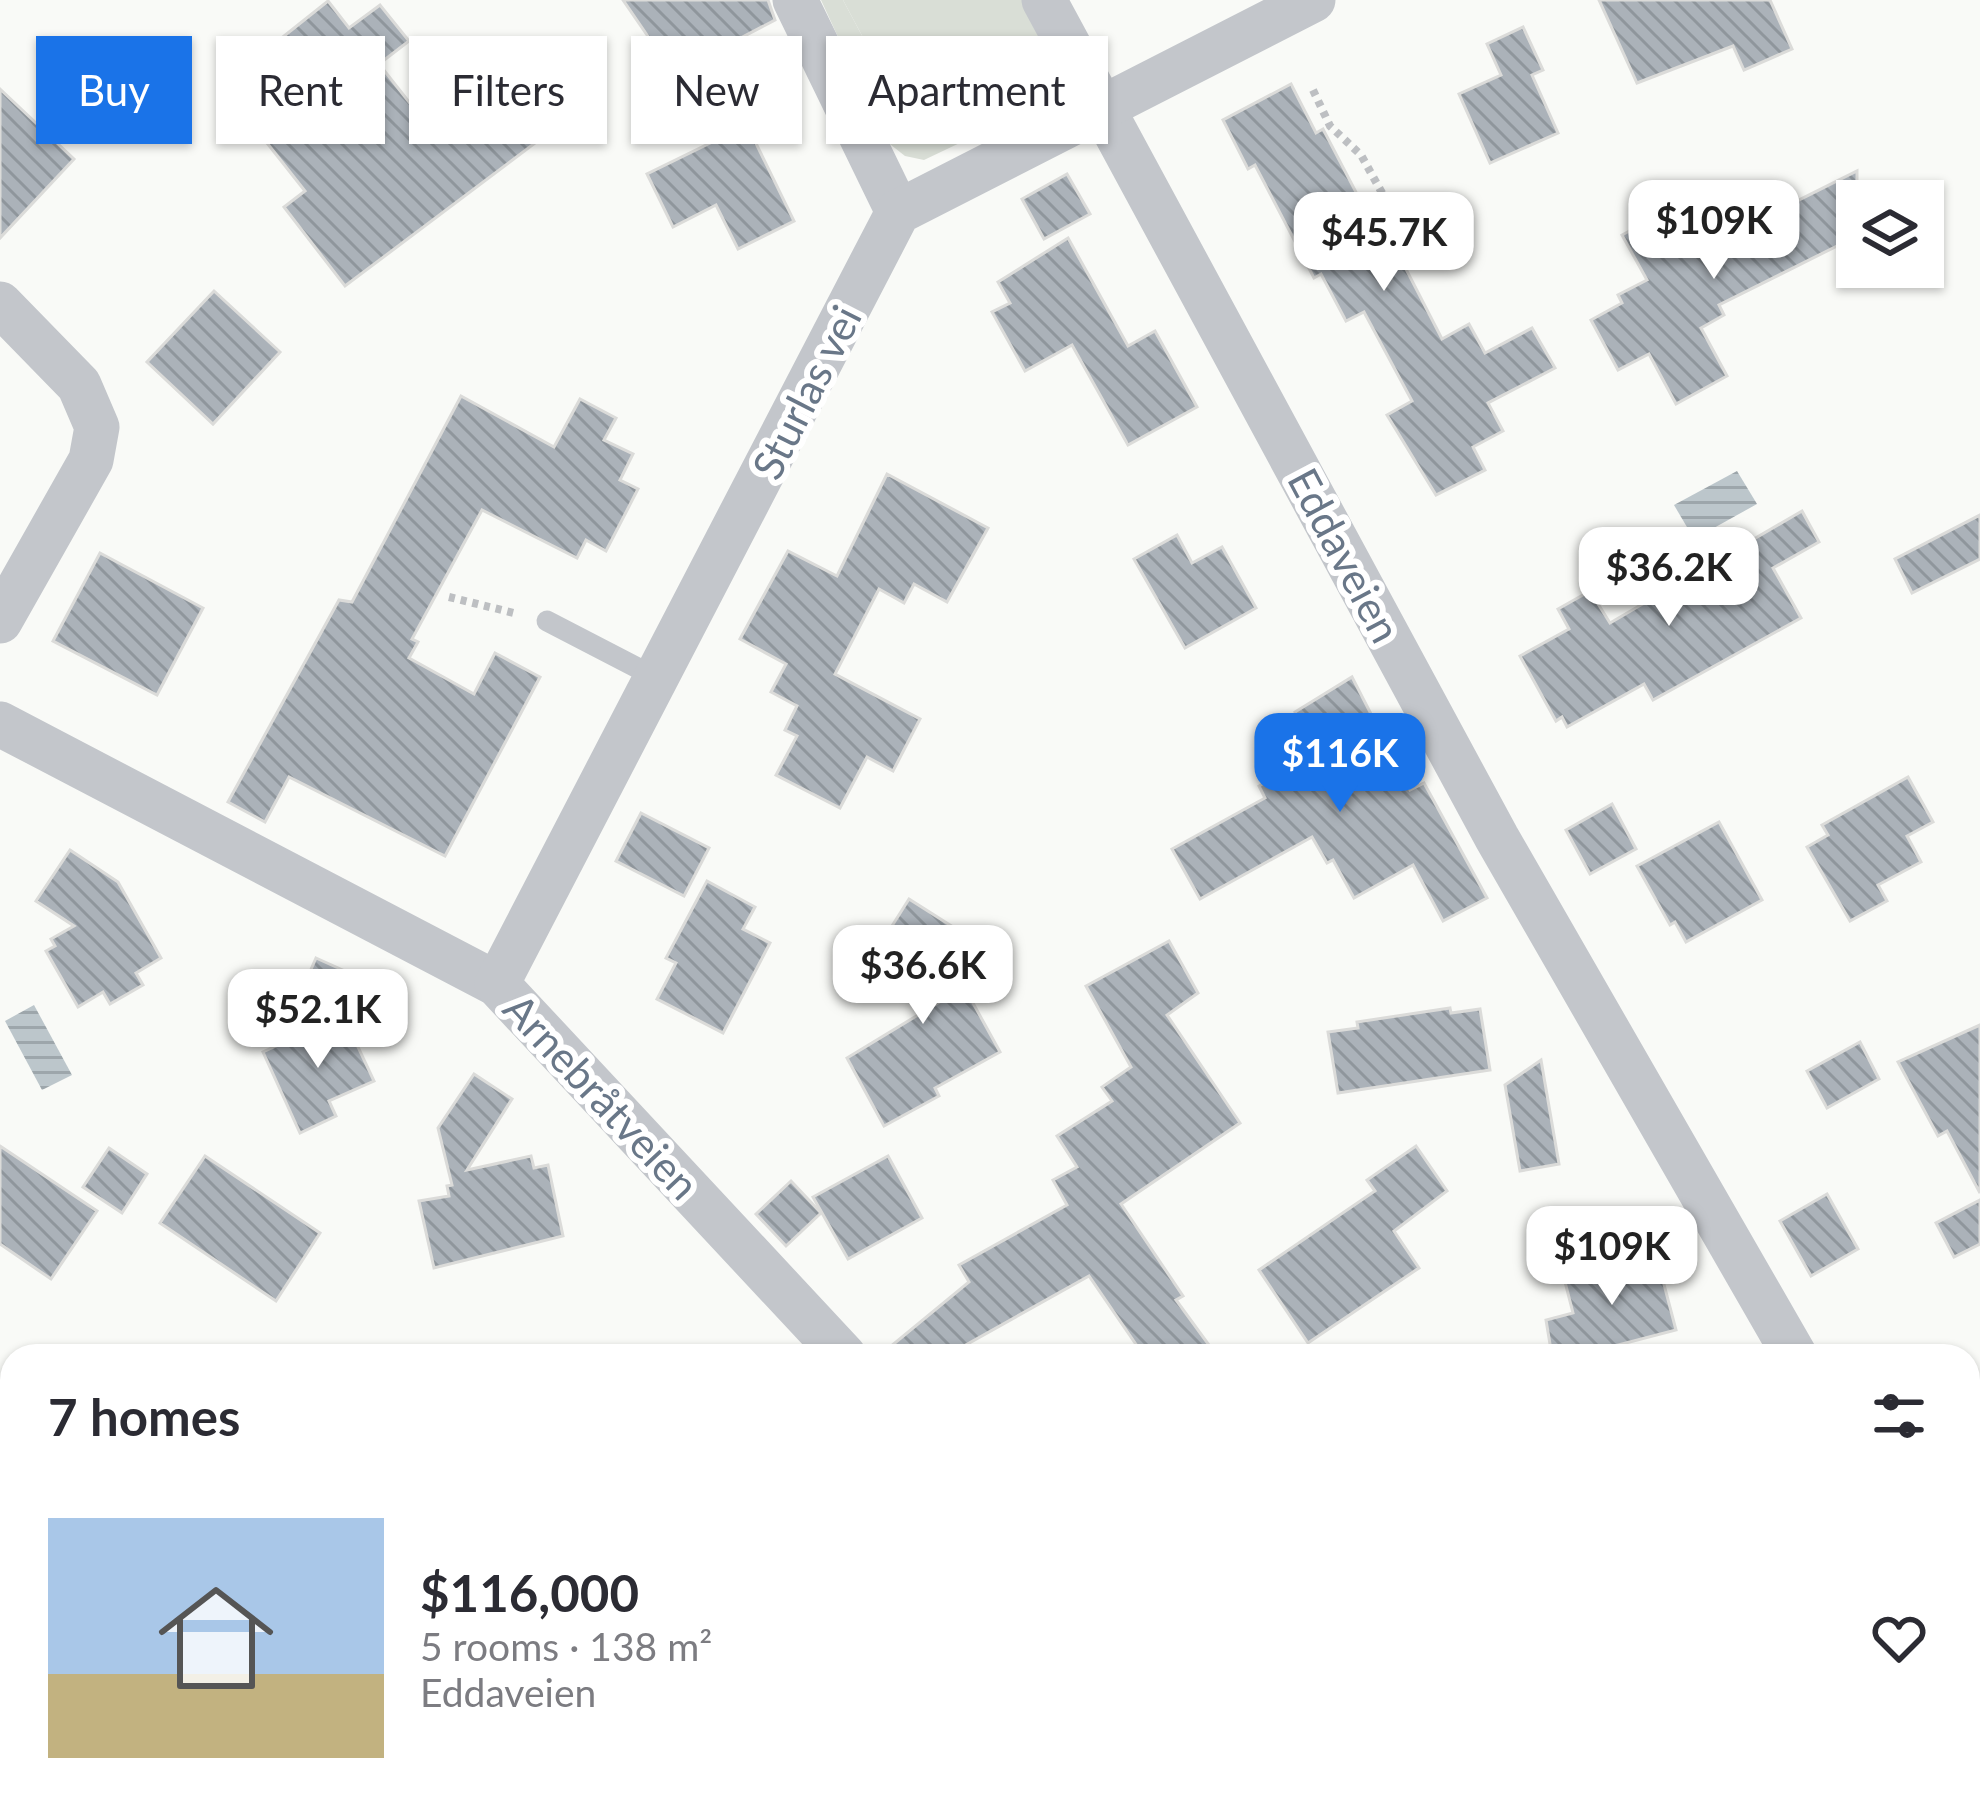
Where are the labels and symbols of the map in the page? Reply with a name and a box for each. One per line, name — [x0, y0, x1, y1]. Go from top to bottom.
pin: $109K — [1630, 180, 1798, 282]
pin: $45.7K — [1286, 192, 1482, 294]
street label: Sturlas vei — [741, 297, 871, 487]
street label: Eddaveien — [1278, 459, 1412, 651]
pin: $36.2K — [1571, 527, 1767, 629]
pin: $116K — [1256, 713, 1424, 815]
pin: $36.6K — [825, 925, 1021, 1027]
pin: $52.1K — [220, 969, 416, 1071]
street label: Arnebråtveien — [494, 983, 710, 1209]
pin: $109K — [1528, 1206, 1696, 1308]

